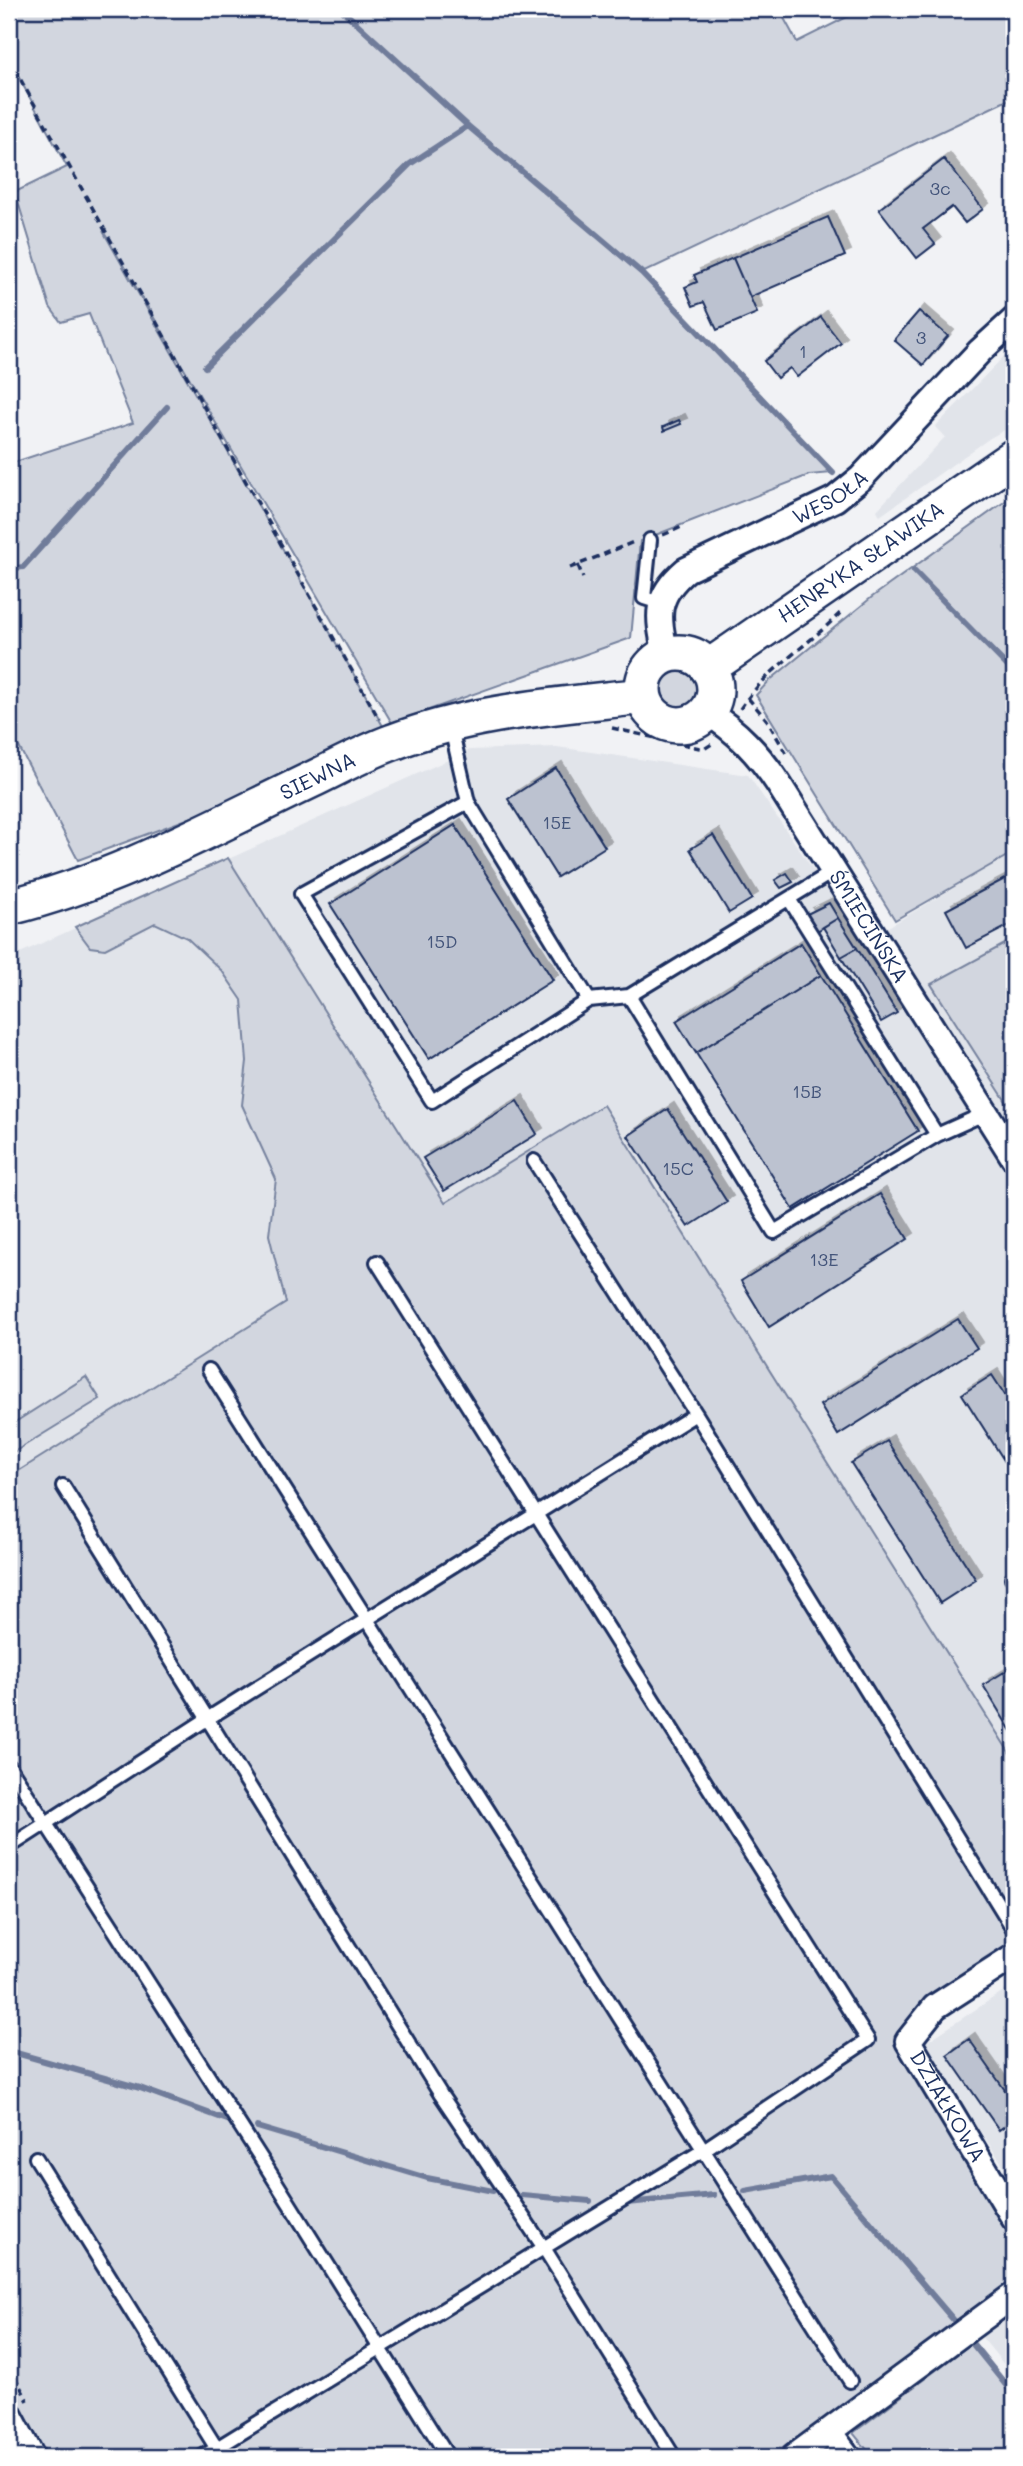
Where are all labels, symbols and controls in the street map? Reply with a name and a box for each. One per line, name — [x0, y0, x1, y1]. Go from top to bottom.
house number: 3c — [929, 176, 951, 200]
house number: 3 — [916, 325, 926, 349]
house number: 1 — [799, 339, 807, 363]
street label: WESOŁA — [787, 463, 873, 529]
street label: HENRYKA SŁAWIKA — [772, 494, 949, 628]
street label: SIEWNA — [275, 745, 360, 805]
house number: 15E — [543, 810, 571, 834]
street label: ŚMIECIŃSKA — [824, 864, 915, 988]
house number: 15D — [427, 929, 457, 953]
house number: 15B — [792, 1079, 822, 1103]
house number: 15C — [662, 1156, 694, 1180]
house number: 13E — [810, 1247, 838, 1271]
street label: DZIAŁKOWA — [905, 2045, 993, 2167]

